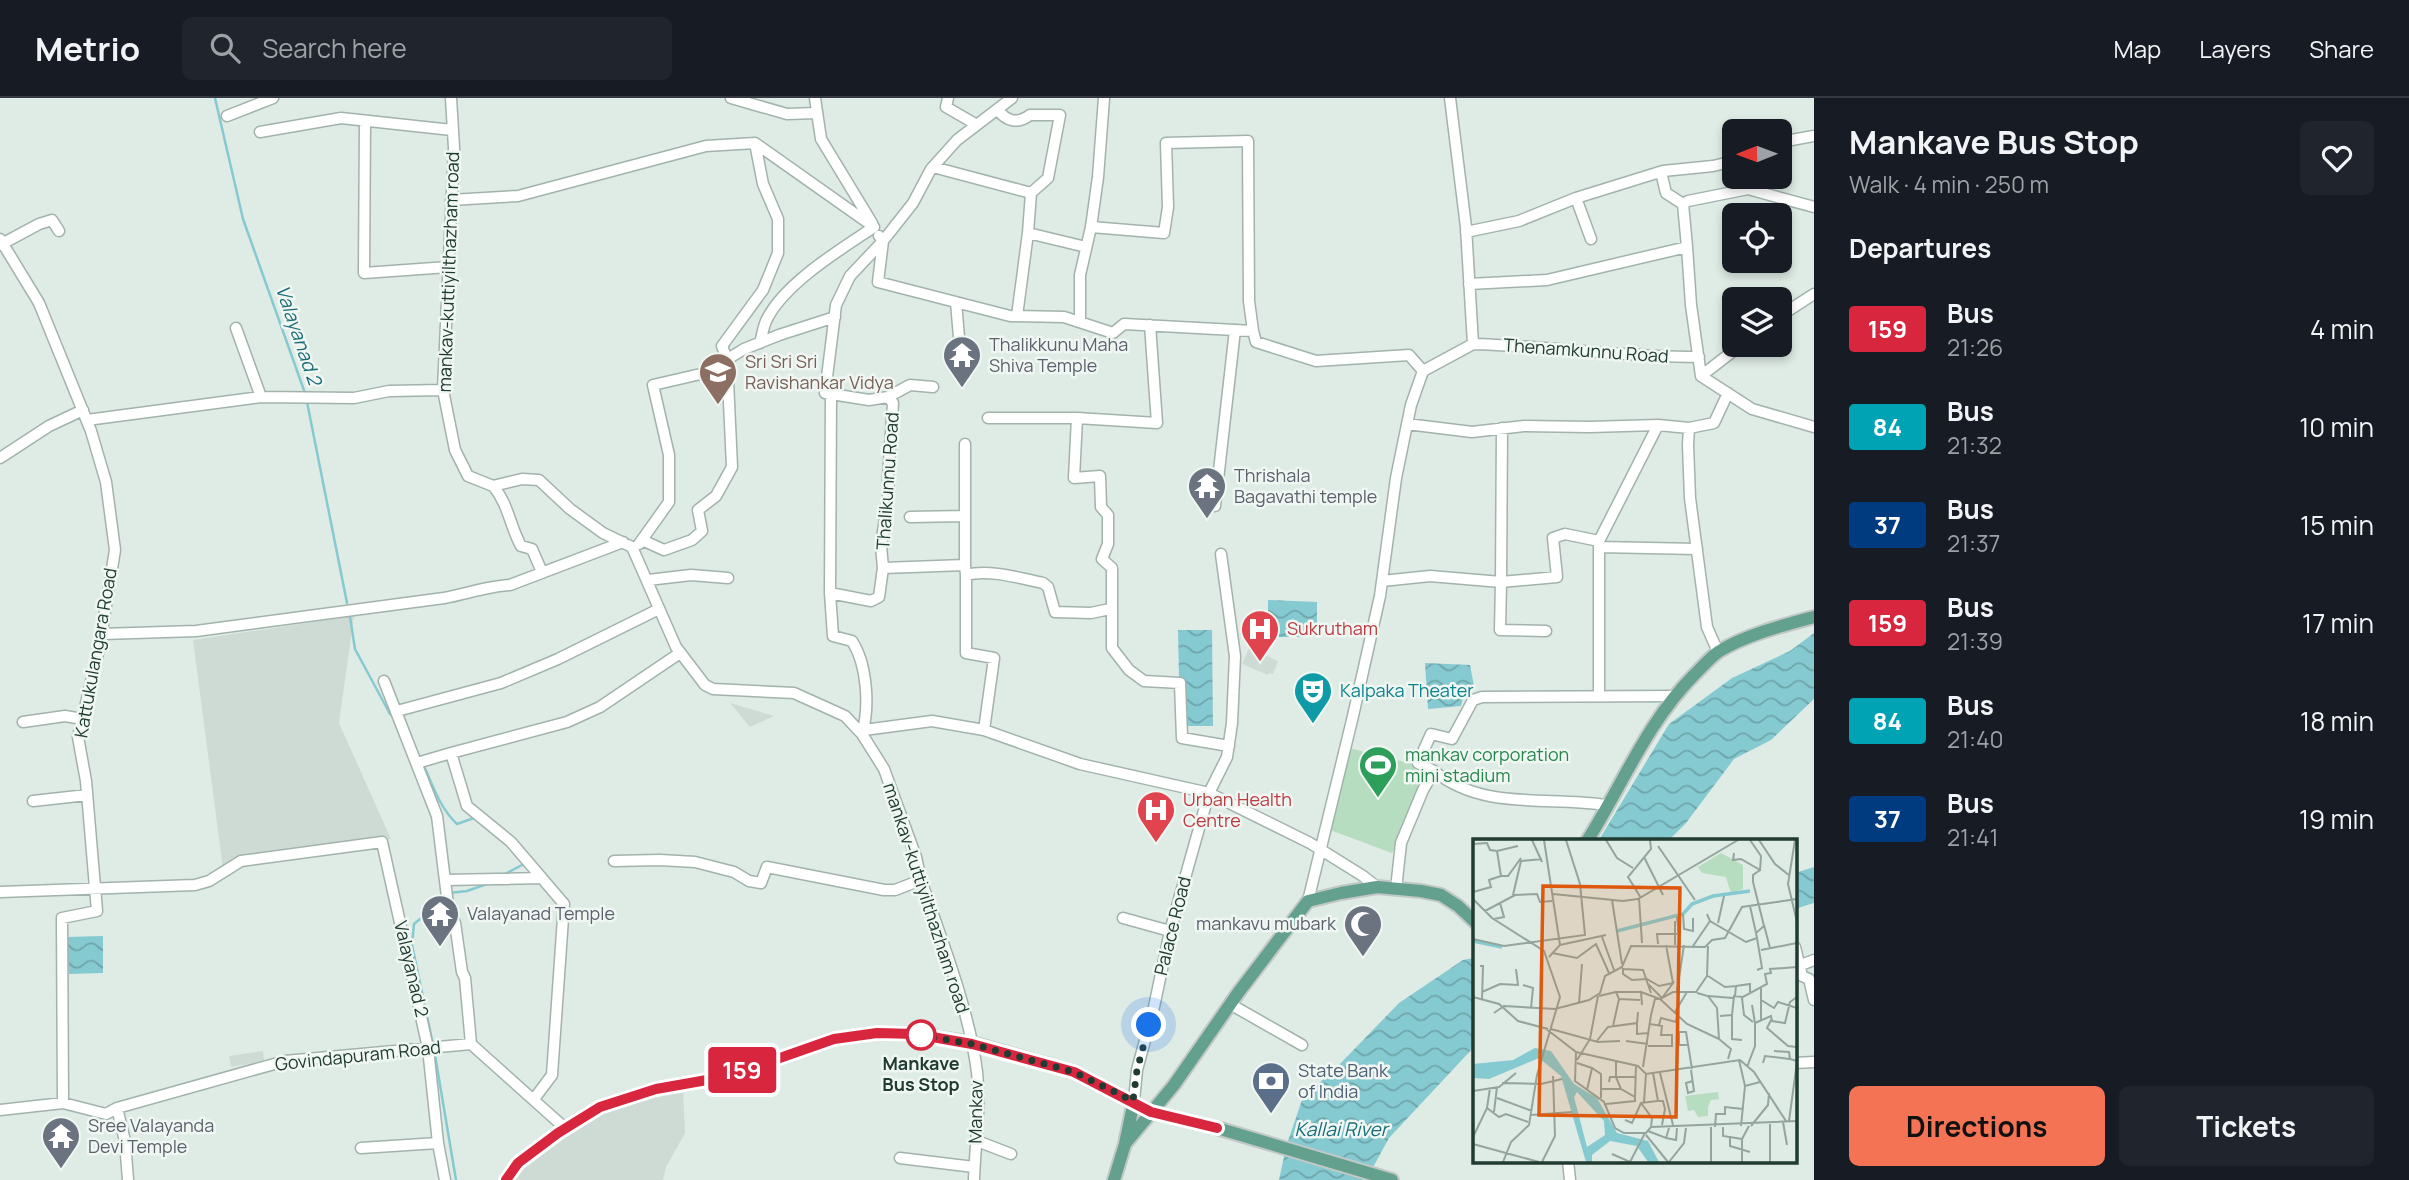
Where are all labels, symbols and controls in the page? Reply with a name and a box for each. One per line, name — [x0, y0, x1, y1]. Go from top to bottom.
search box — [182, 17, 672, 80]
text: Metrio — [35, 26, 140, 71]
icon: search — [206, 29, 244, 67]
text: Search here — [262, 30, 407, 66]
text: Map — [2114, 32, 2161, 65]
text: Layers — [2199, 32, 2271, 65]
text: Share — [2309, 32, 2374, 65]
north arrow — [1722, 119, 1792, 189]
map controls — [1722, 119, 1792, 357]
text: Mankave Bus Stop — [1849, 119, 2139, 164]
button: heart — [2300, 121, 2374, 195]
street label: mankav-kuttiyilthazham road — [432, 151, 464, 393]
text: Walk · 4 min · 250 m — [1849, 168, 2049, 200]
button: locate — [1722, 203, 1792, 273]
text: Departures — [1849, 230, 1991, 266]
water label: Valayanad 2 — [270, 282, 329, 390]
button: layers — [1722, 287, 1792, 357]
text: Bus — [1947, 295, 1994, 331]
text: 4 min — [2310, 311, 2374, 347]
text: 159 — [1868, 312, 1907, 345]
text: 21:26 — [1947, 331, 2003, 363]
place label: Thalikkunu Maha Shiva Temple — [989, 332, 1128, 377]
street label: Thenamkunnu Road — [1503, 332, 1670, 368]
temple icon: Thalikkunu Maha Shiva Temple — [941, 334, 983, 389]
place label: Sri Sri Sri Ravishankar Vidya — [745, 349, 894, 394]
school or university icon: Sri Sri Sri Ravishankar Vidya — [697, 351, 739, 406]
text: Bus — [1947, 393, 1994, 429]
text: 10 min — [2299, 409, 2374, 445]
text: 84 — [1873, 410, 1902, 443]
street label: Thalikunnu Road — [870, 411, 904, 550]
text: 21:32 — [1947, 429, 2002, 461]
place label: Thrishala Bagavathi temple — [1234, 463, 1377, 508]
temple icon: Thrishala Bagavathi temple — [1186, 465, 1228, 520]
text: Bus — [1947, 491, 1994, 527]
text: 15 min — [2300, 507, 2374, 543]
text: 37 — [1874, 508, 1901, 541]
text: 21:37 — [1947, 527, 2000, 559]
street label: Kattukulangara Road — [68, 566, 122, 740]
text: Bus — [1947, 589, 1994, 625]
text: 17 min — [2302, 605, 2374, 641]
text: 159 — [1868, 606, 1907, 639]
hospital icon: Sukrutham — [1239, 608, 1281, 663]
place label: Sukrutham — [1287, 616, 1378, 640]
text: 21:39 — [1947, 625, 2003, 657]
theatre icon: Kalpaka Theater — [1292, 670, 1334, 725]
place label: Kalpaka Theater — [1340, 678, 1474, 702]
text: Bus — [1947, 687, 1994, 723]
text: 18 min — [2300, 703, 2374, 739]
text: 84 — [1873, 704, 1902, 737]
text: 21:40 — [1947, 723, 2004, 755]
place label: mankav corporation mini stadium — [1405, 742, 1569, 787]
sports icon: mankav corporation mini stadium — [1357, 744, 1399, 799]
street label: mankav-kuttiyilthazham road — [878, 779, 976, 1016]
text: Bus — [1947, 785, 1994, 821]
place label: Urban Health Centre — [1183, 787, 1292, 832]
hospital icon: Urban Health Centre — [1135, 789, 1177, 844]
text: 19 min — [2299, 801, 2374, 837]
text: 37 — [1874, 802, 1901, 835]
text: 21:41 — [1947, 821, 1999, 853]
inset map — [1473, 839, 1797, 1162]
street label: Palace Road — [1148, 874, 1196, 978]
temple icon: Valayanad Temple — [419, 893, 461, 948]
place label: Valayanad Temple — [467, 901, 615, 925]
mosque icon: mankavu mubark — [1342, 903, 1384, 958]
place label: mankavu mubark — [1196, 911, 1337, 935]
street label: Valayanad 2 — [389, 918, 435, 1019]
your location — [1131, 1007, 1166, 1042]
marker: Mankave Bus Stop — [906, 1020, 936, 1050]
street label: Govindapuram Road — [274, 1034, 442, 1076]
line badge: 159 — [702, 1047, 782, 1093]
place label: Mankave Bus Stop — [882, 1051, 960, 1096]
text: 159 — [722, 1053, 762, 1086]
place label: State Bank of India — [1298, 1058, 1389, 1103]
bank icon: State Bank of India — [1250, 1060, 1292, 1115]
street label: Mankav — [962, 1080, 988, 1144]
button: Directions — [1849, 1086, 2105, 1166]
button: Tickets — [2119, 1086, 2374, 1166]
place label: Sree Valayanda Devi Temple — [88, 1113, 214, 1158]
temple icon: Sree Valayanda Devi Temple — [40, 1115, 82, 1170]
water label: Kallai River — [1294, 1116, 1390, 1142]

